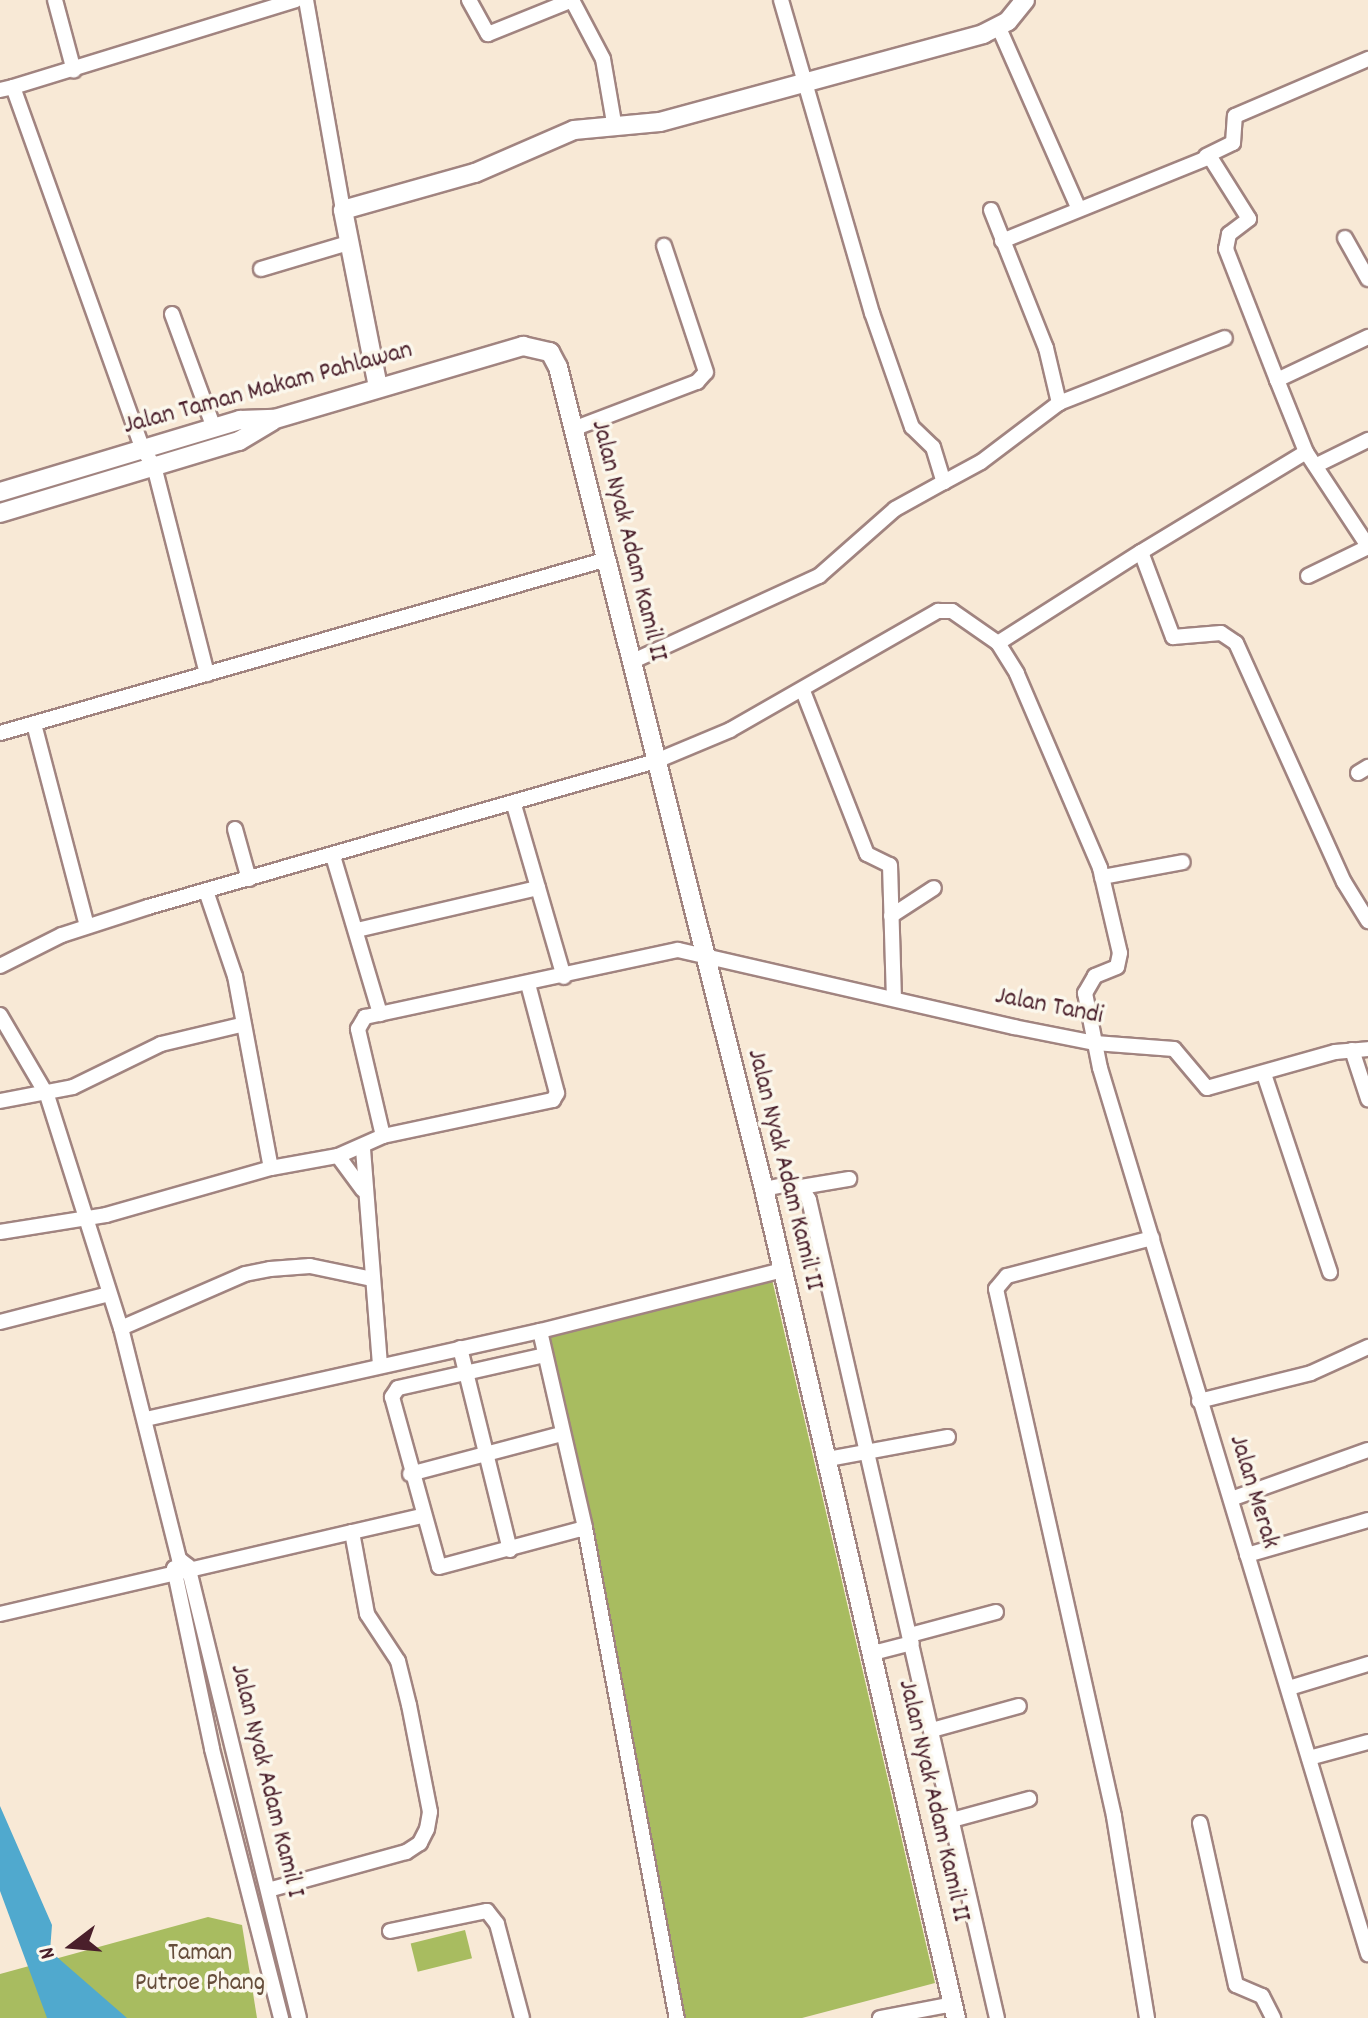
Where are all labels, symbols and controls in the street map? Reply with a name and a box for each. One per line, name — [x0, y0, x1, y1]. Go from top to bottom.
street label: Jalan Taman Makam Pahlawan — [120, 335, 416, 443]
street label: Jalan Nyak Adam Kamil II — [583, 417, 673, 665]
street label: Jalan Tandi — [992, 981, 1106, 1033]
street label: Jalan Nyak Adam Kamil II — [739, 1046, 829, 1294]
street label: Jalan Merak — [1221, 1431, 1285, 1553]
street label: Jalan Nyak Adam Kamil I — [222, 1661, 310, 1901]
street label: Jalan Nyak Adam Kamil II — [890, 1677, 976, 1925]
north arrow — [32, 1906, 112, 1986]
park label: Taman Putroe Phang — [135, 1938, 265, 2000]
text: N — [32, 1943, 65, 1962]

